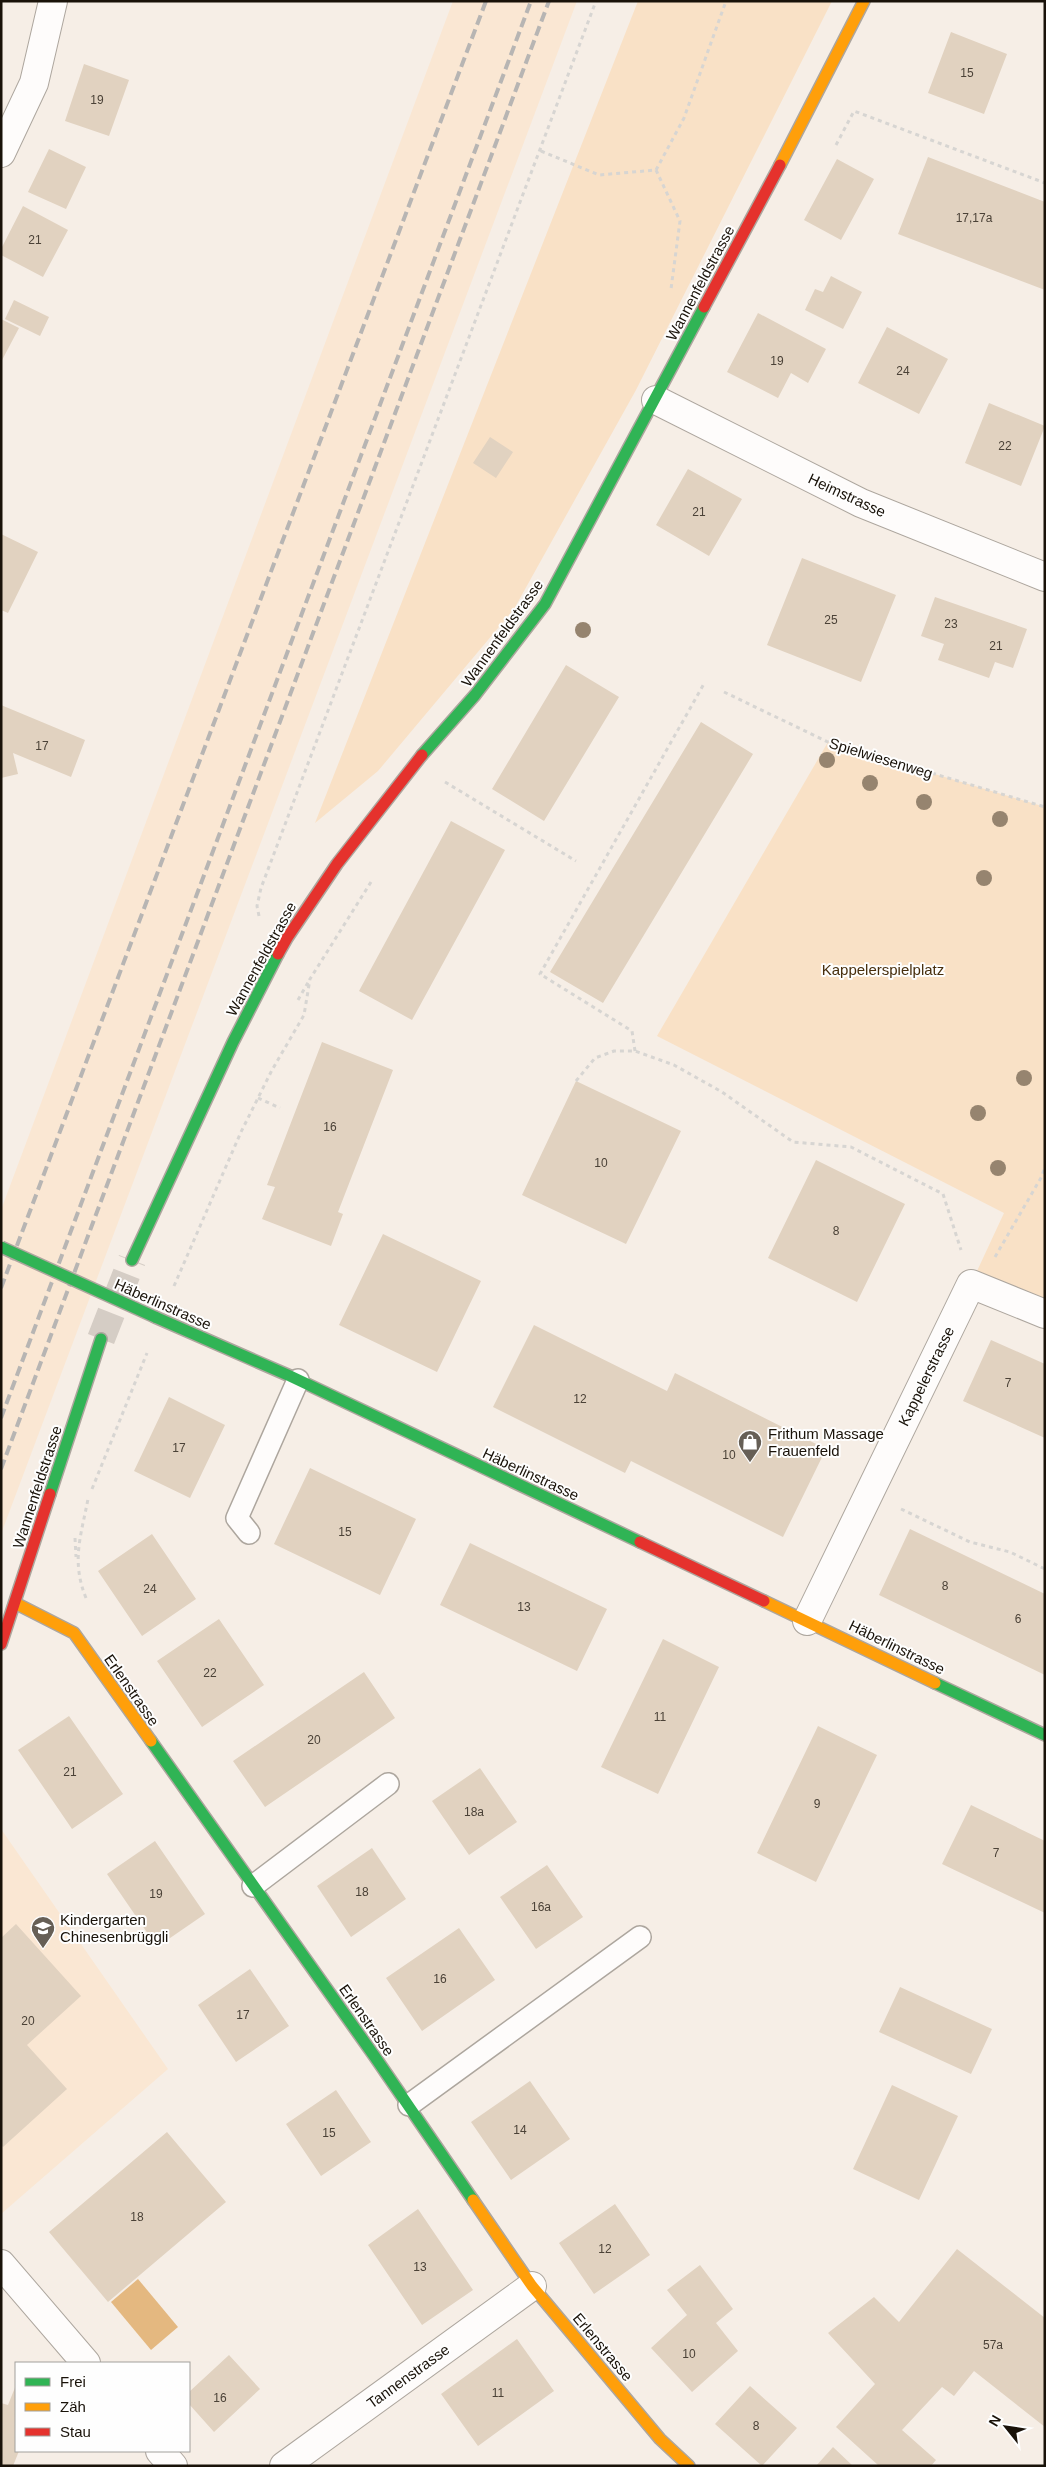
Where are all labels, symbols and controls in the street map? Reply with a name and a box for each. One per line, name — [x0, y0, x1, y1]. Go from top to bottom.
house number: 15 — [960, 66, 974, 80]
house number: 19 — [90, 93, 104, 107]
house number: 17,17a — [956, 211, 993, 225]
street label: Wannenfeldstrasse — [662, 223, 738, 343]
house number: 21 — [28, 233, 42, 247]
house number: 19 — [770, 354, 784, 368]
house number: 24 — [896, 364, 910, 378]
house number: 22 — [998, 439, 1012, 453]
street label: Heimstrasse — [806, 470, 888, 520]
house number: 21 — [692, 505, 706, 519]
street label: Wannenfeldstrasse — [458, 576, 546, 690]
house number: 25 — [824, 613, 838, 627]
house number: 23 — [944, 617, 958, 631]
house number: 21 — [989, 639, 1003, 653]
street label: Spielwiesenweg — [827, 734, 935, 782]
house number: 17 — [35, 739, 49, 753]
street label: Wannenfeldstrasse — [223, 899, 299, 1019]
park label: Kappelerspielplatz — [822, 961, 944, 978]
house number: 16 — [323, 1120, 337, 1134]
house number: 10 — [594, 1156, 608, 1170]
house number: 8 — [833, 1224, 840, 1238]
street label: Häberlinstrasse — [112, 1275, 214, 1333]
street label: Kappelerstrasse — [895, 1324, 957, 1428]
house number: 7 — [1005, 1376, 1012, 1390]
house number: 12 — [573, 1392, 587, 1406]
street label: Wannenfeldstrasse — [9, 1424, 65, 1550]
place label: Frithum Massage Frauenfeld — [768, 1425, 884, 1459]
shop icon: Frithum Massage Frauenfeld — [737, 1429, 763, 1463]
house number: 17 — [172, 1441, 186, 1455]
street label: Häberlinstrasse — [480, 1444, 582, 1504]
house number: 10 — [722, 1448, 736, 1462]
house number: 15 — [338, 1525, 352, 1539]
house number: 8 — [942, 1579, 949, 1593]
house number: 24 — [143, 1582, 157, 1596]
house number: 13 — [517, 1600, 531, 1614]
house number: 6 — [1015, 1612, 1022, 1626]
street label: Häberlinstrasse — [846, 1617, 948, 1677]
street label: Erlenstrasse — [101, 1651, 163, 1729]
house number: 22 — [203, 1666, 217, 1680]
house number: 11 — [654, 1710, 667, 1724]
house number: 20 — [307, 1733, 321, 1747]
house number: 21 — [63, 1765, 77, 1779]
house number: 9 — [814, 1797, 821, 1811]
house number: 18a — [464, 1805, 484, 1819]
house number: 7 — [993, 1846, 1000, 1860]
house number: 18 — [355, 1885, 369, 1899]
house number: 19 — [149, 1887, 163, 1901]
house number: 16a — [531, 1900, 551, 1914]
place label: Kindergarten Chinesenbrüggli — [60, 1911, 168, 1945]
school or university icon: Kindergarten Chinesenbrüggli — [30, 1915, 56, 1949]
house number: 16 — [433, 1972, 447, 1986]
street label: Erlenstrasse — [336, 1981, 398, 2059]
house number: 17 — [236, 2008, 250, 2022]
house number: 20 — [21, 2014, 35, 2028]
house number: 14 — [513, 2123, 527, 2137]
house number: 15 — [322, 2126, 336, 2140]
house number: 18 — [130, 2210, 144, 2224]
house number: 12 — [598, 2242, 612, 2256]
house number: 13 — [413, 2260, 427, 2274]
street label: Erlenstrasse — [570, 2310, 636, 2384]
house number: 57a — [983, 2338, 1003, 2352]
street label: Tannenstrasse — [364, 2340, 452, 2412]
house number: 10 — [682, 2347, 696, 2361]
legend — [15, 2362, 190, 2452]
text: Frei — [60, 2373, 86, 2390]
house number: 11 — [492, 2386, 505, 2400]
house number: 16 — [213, 2391, 227, 2405]
text: Zäh — [60, 2398, 86, 2415]
north arrow — [981, 2402, 1031, 2452]
text: N — [985, 2412, 1004, 2429]
house number: 8 — [753, 2419, 760, 2433]
text: Stau — [60, 2423, 91, 2440]

